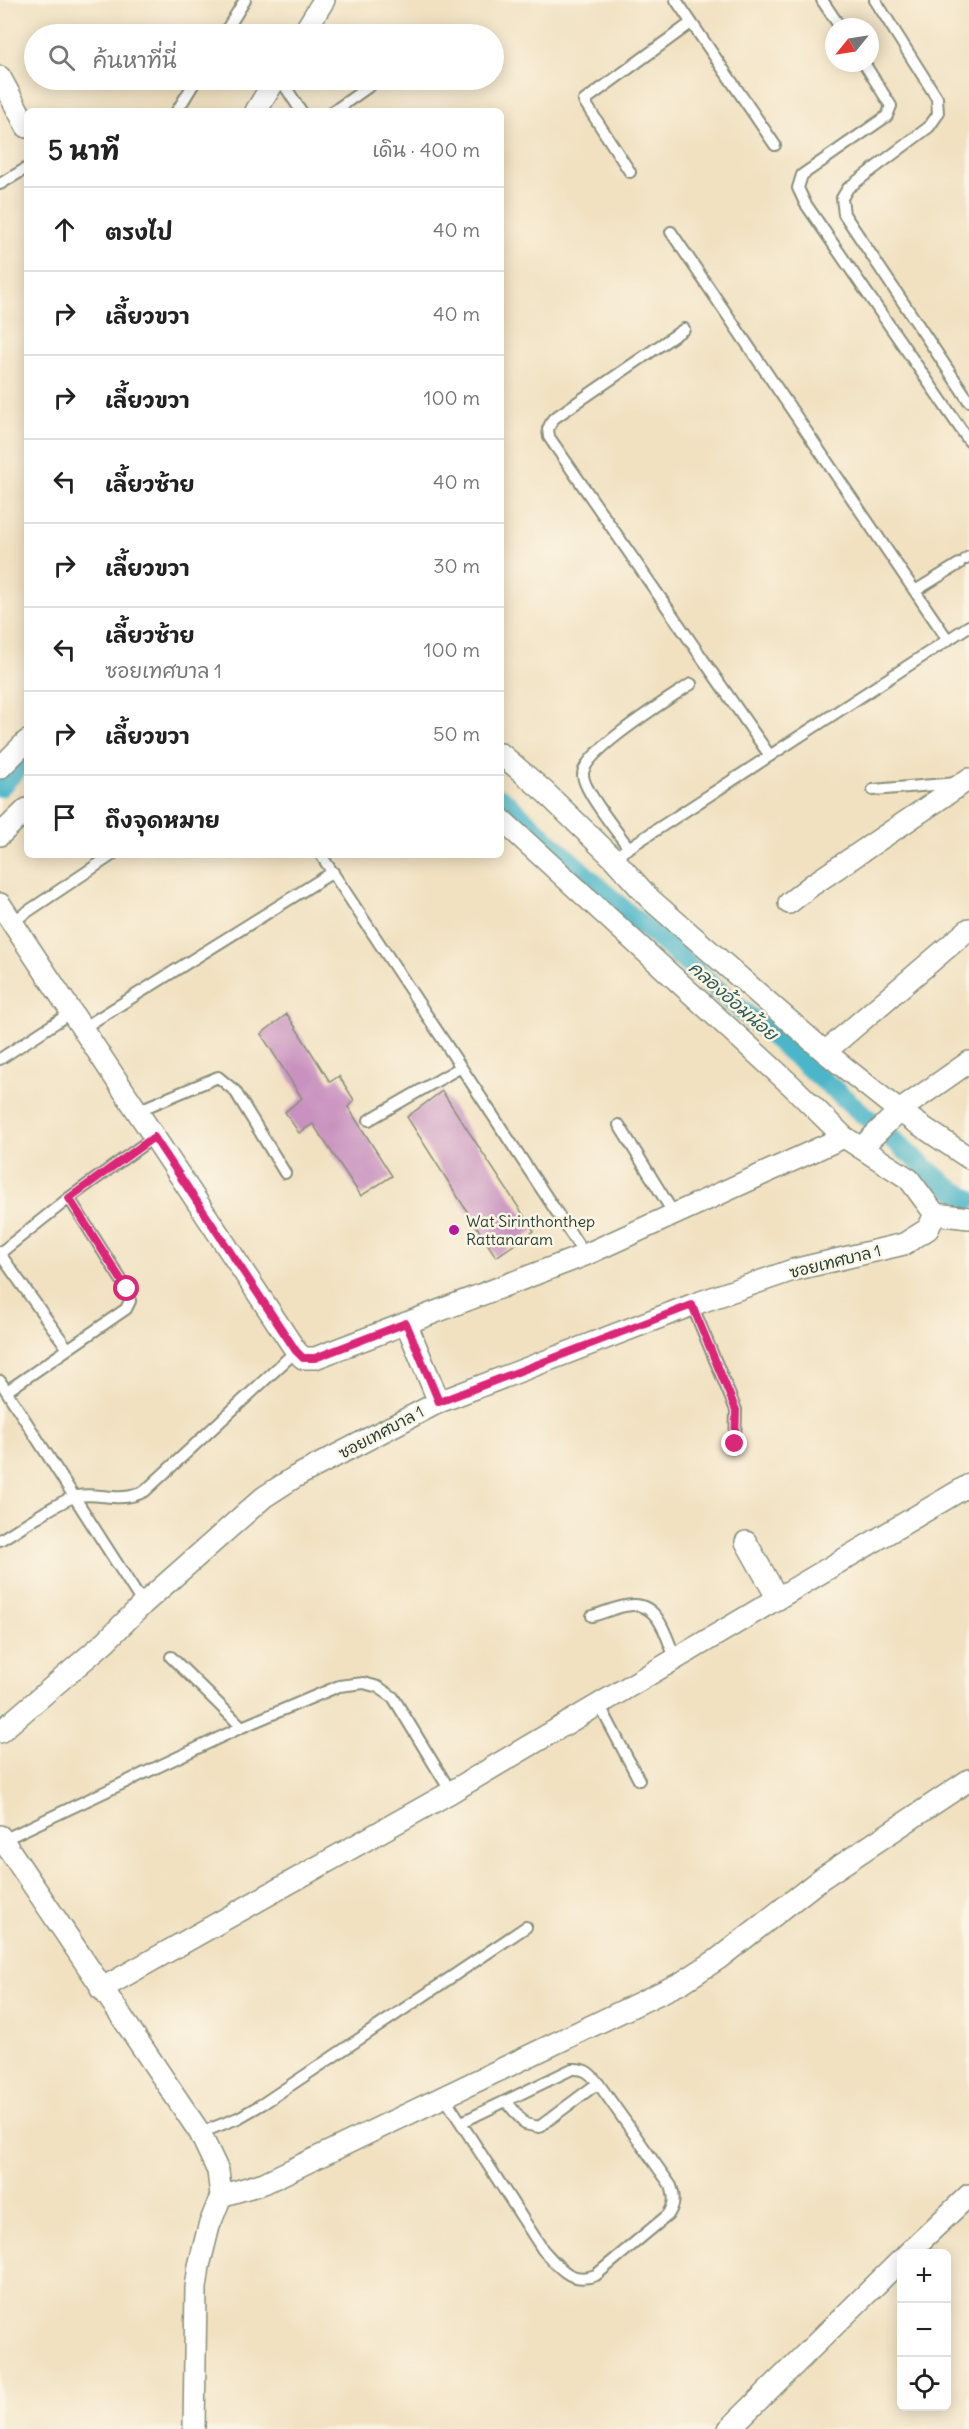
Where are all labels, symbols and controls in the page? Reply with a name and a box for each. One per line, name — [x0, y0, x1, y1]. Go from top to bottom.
north arrow — [825, 18, 879, 72]
search box — [24, 24, 504, 90]
icon: search — [45, 41, 78, 74]
text: ค้นหาที่นี่ — [93, 46, 177, 74]
text: 5 นาที — [48, 134, 119, 167]
text: เดิน · 400 m — [372, 137, 480, 162]
icon: ahead — [48, 213, 81, 246]
text: 40 m — [433, 217, 480, 242]
text: ตรงไป — [105, 218, 173, 246]
icon: right — [48, 297, 81, 330]
text: 40 m — [433, 301, 480, 326]
text: เลี้ยวขวา — [105, 302, 189, 330]
icon: right — [48, 381, 81, 414]
text: 100 m — [423, 385, 480, 410]
text: เลี้ยวขวา — [105, 386, 189, 414]
icon: left — [48, 465, 81, 498]
text: 40 m — [433, 469, 480, 494]
text: เลี้ยวซ้าย — [105, 470, 195, 498]
icon: right — [48, 549, 81, 582]
text: 30 m — [433, 553, 480, 578]
text: เลี้ยวขวา — [105, 554, 189, 582]
text: เลี้ยวซ้าย — [105, 621, 195, 649]
icon: left — [48, 633, 81, 666]
text: 100 m — [423, 637, 480, 662]
text: ซอยเทศบาล 1 — [105, 658, 222, 683]
icon: right — [48, 717, 81, 750]
text: 50 m — [433, 721, 480, 746]
text: เลี้ยวขวา — [105, 722, 189, 750]
icon: arrive — [48, 801, 81, 834]
text: ถึงจุดหมาย — [105, 806, 220, 834]
water label: คลองอ้อมน้อย — [684, 956, 783, 1046]
place label: Wat Sirinthonthep Rattanaram — [466, 1211, 595, 1249]
marker: Wat Sirinthonthep Rattanaram — [447, 1223, 461, 1237]
street label: ซอยเทศบาล 1 — [787, 1240, 883, 1282]
route start — [113, 1275, 139, 1301]
street label: ซอยเทศบาล 1 — [335, 1401, 427, 1463]
route end — [721, 1430, 747, 1456]
map controls — [897, 2249, 951, 2411]
button: + — [897, 2249, 951, 2303]
button: − — [897, 2303, 951, 2357]
button: locate — [897, 2357, 951, 2411]

